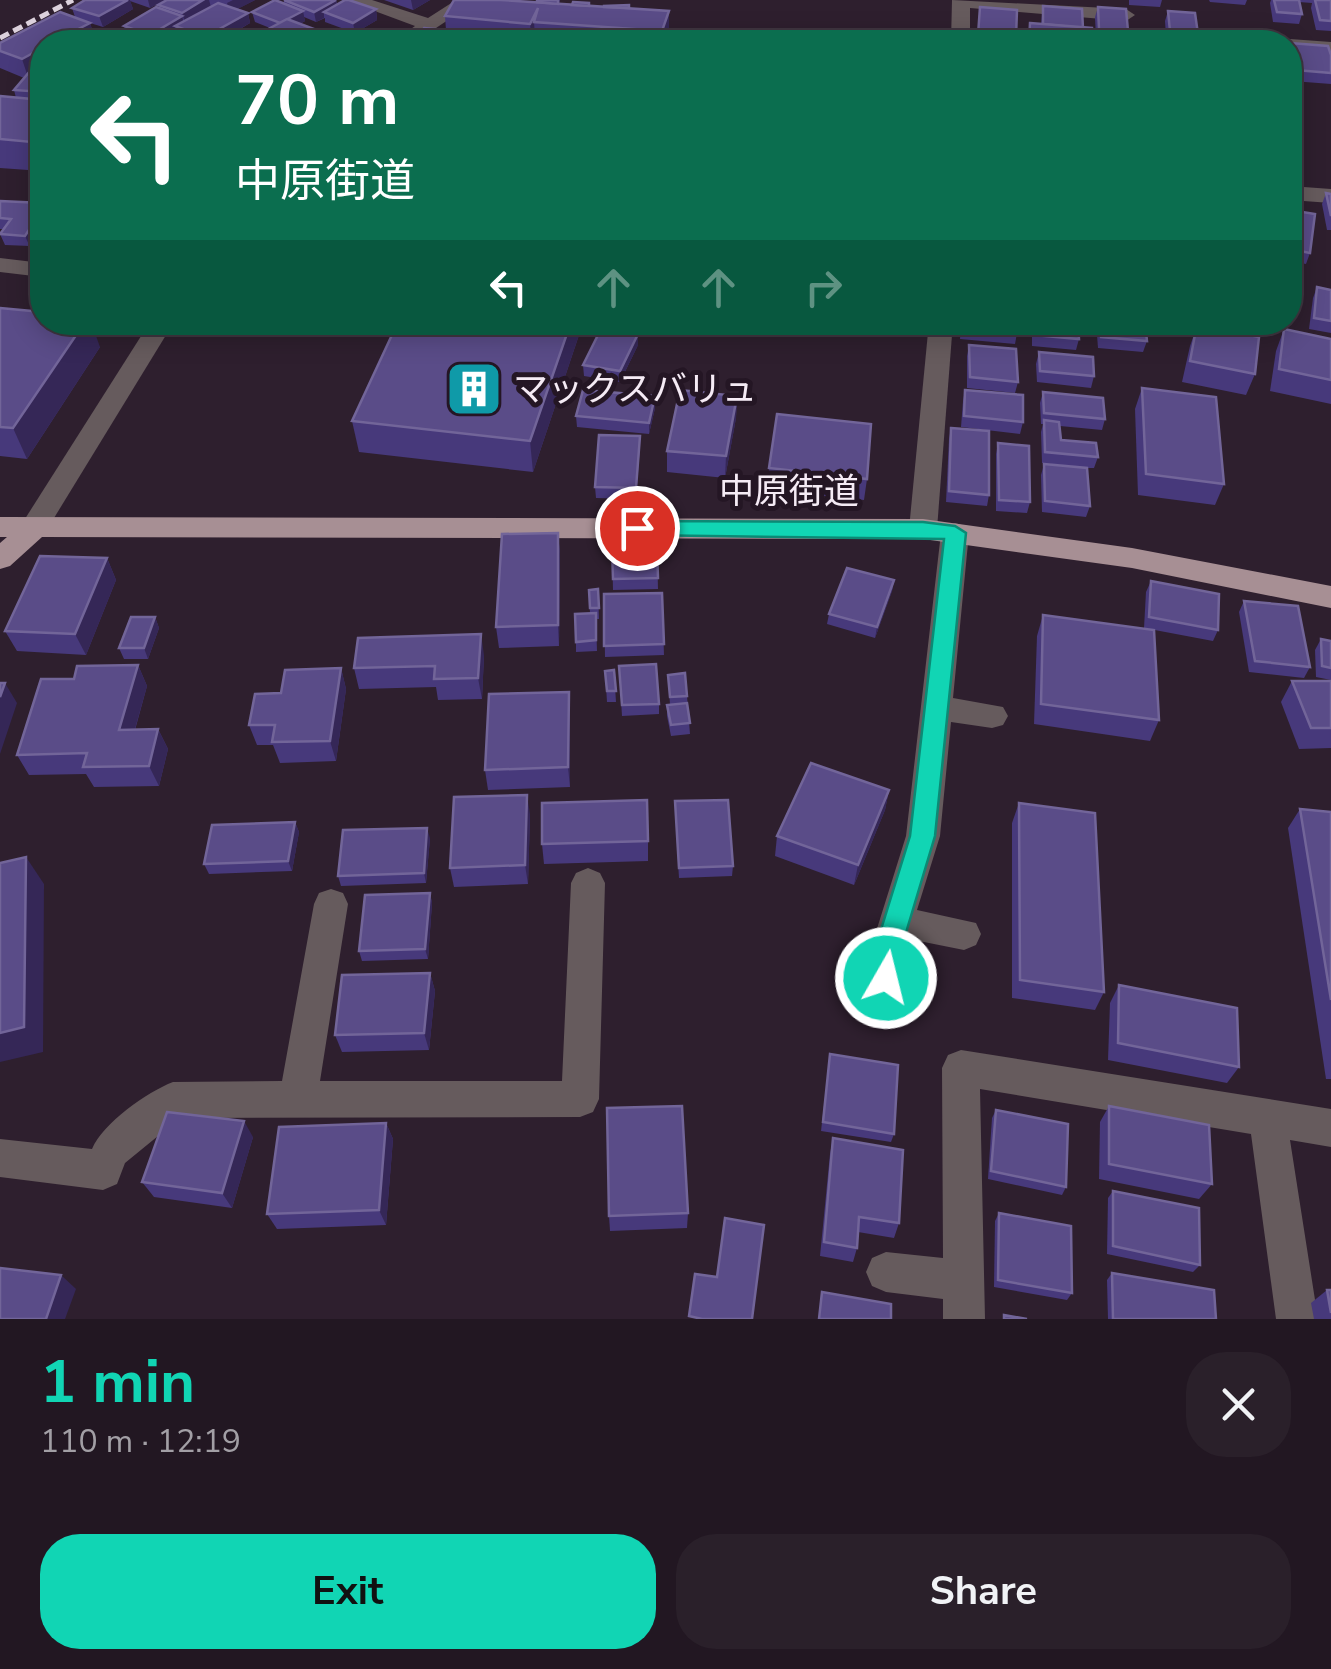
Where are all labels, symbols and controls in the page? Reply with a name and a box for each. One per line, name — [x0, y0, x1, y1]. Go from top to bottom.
text: 70 m — [235, 53, 399, 149]
icon: left — [70, 70, 200, 200]
text: 中原街道 — [235, 151, 415, 212]
icon: left — [481, 260, 536, 315]
icon: ahead — [586, 260, 641, 315]
icon: ahead — [691, 260, 746, 315]
icon: right — [796, 260, 851, 315]
building icon: マックスバリュ — [444, 359, 504, 419]
place label: マックスバリュ — [513, 366, 757, 413]
street label: 中原街道 — [719, 468, 859, 515]
pin — [595, 486, 680, 571]
icon: arrive — [610, 501, 665, 556]
position arrow — [834, 926, 938, 1030]
text: 1 min — [40, 1341, 195, 1423]
button: close — [1186, 1352, 1291, 1457]
text: 110 m · 12:19 — [40, 1420, 241, 1463]
button: Exit — [40, 1534, 656, 1649]
button: Share — [676, 1534, 1291, 1649]

